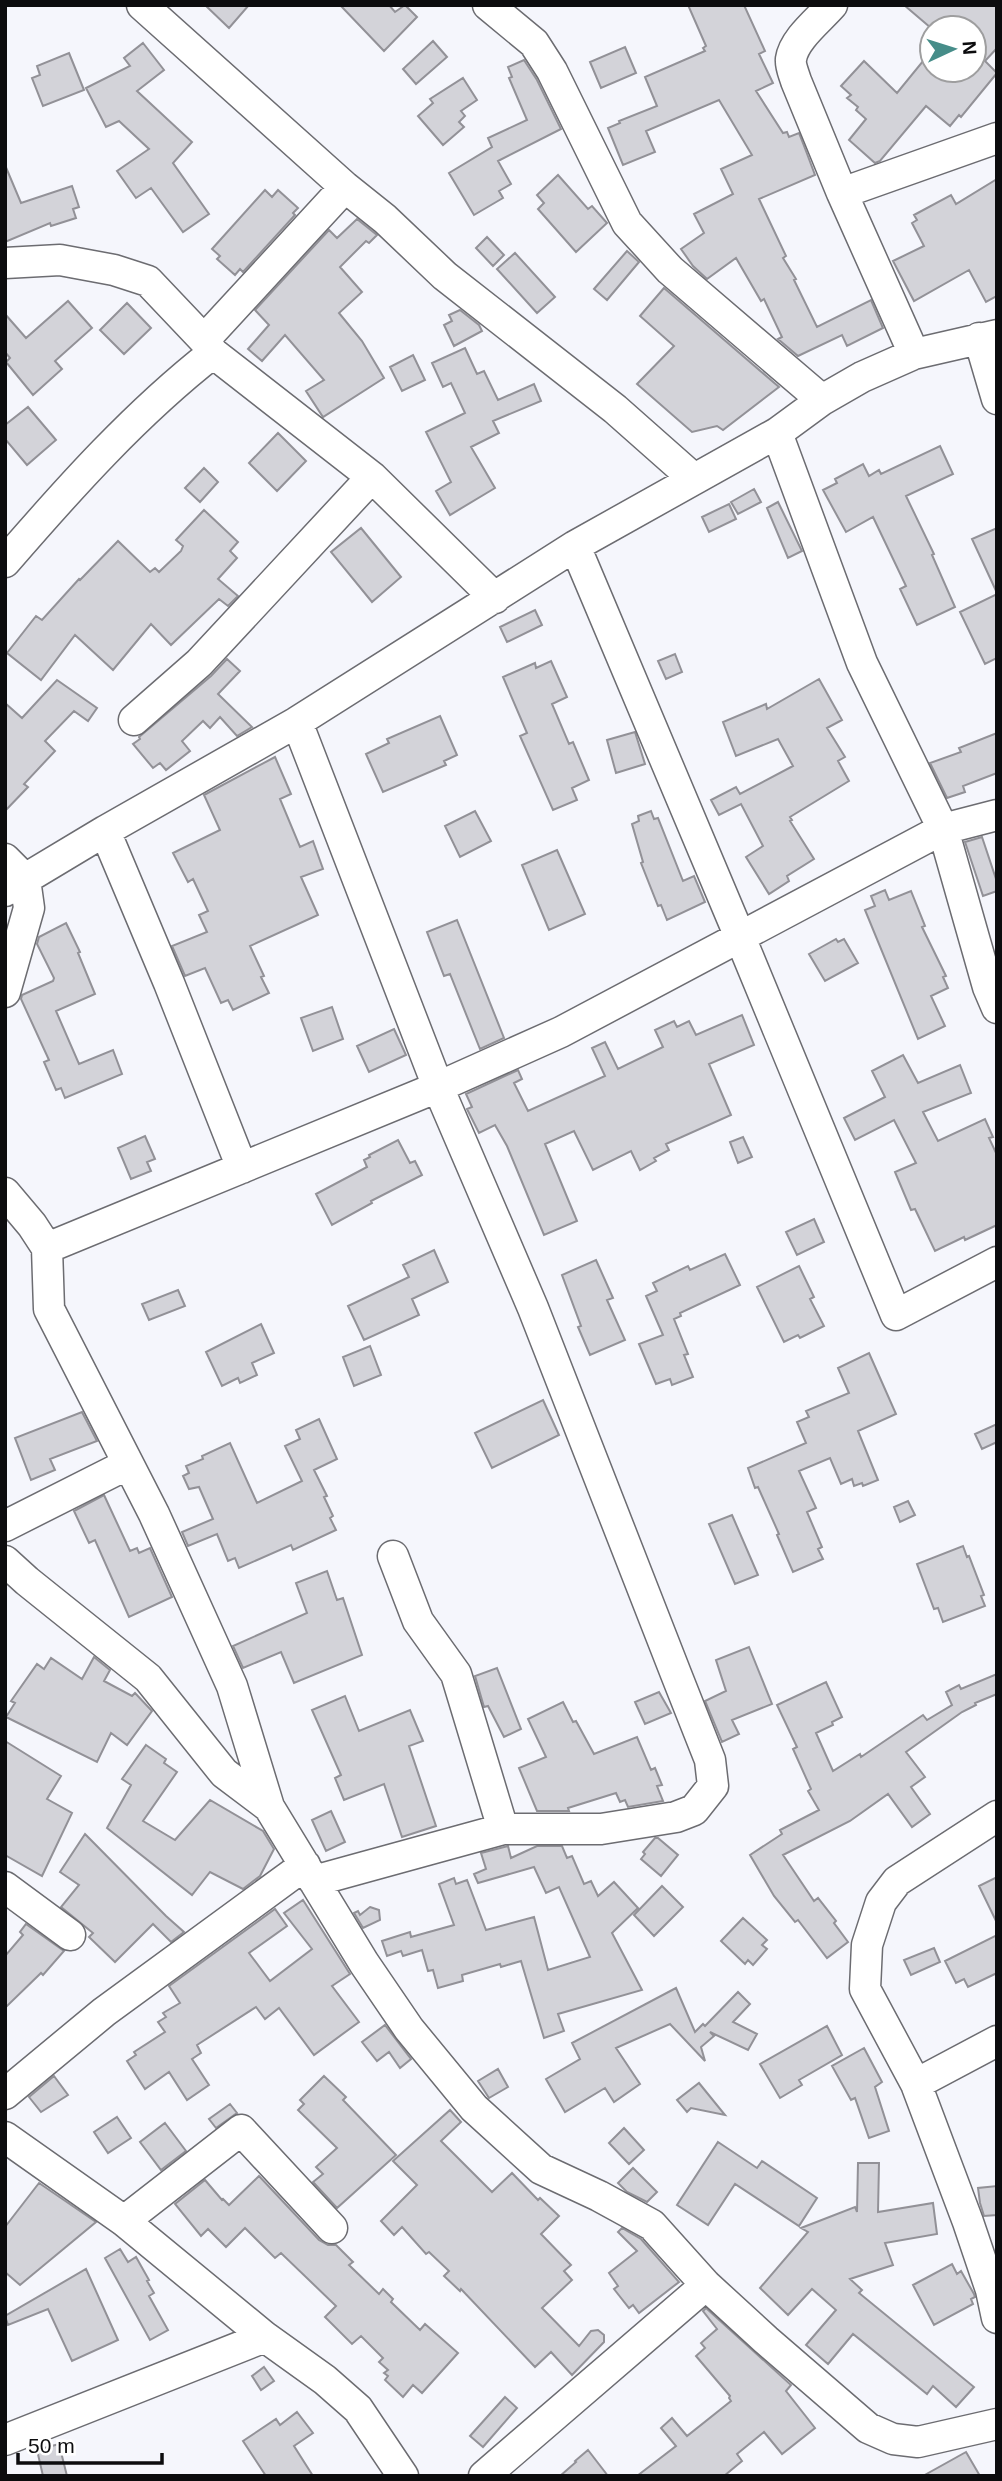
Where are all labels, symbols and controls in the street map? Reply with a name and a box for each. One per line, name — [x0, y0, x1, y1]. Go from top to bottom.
north arrow — [918, 14, 988, 84]
text: N — [959, 40, 980, 55]
scale bar — [18, 2422, 161, 2466]
text: 50 m — [28, 2434, 75, 2457]

